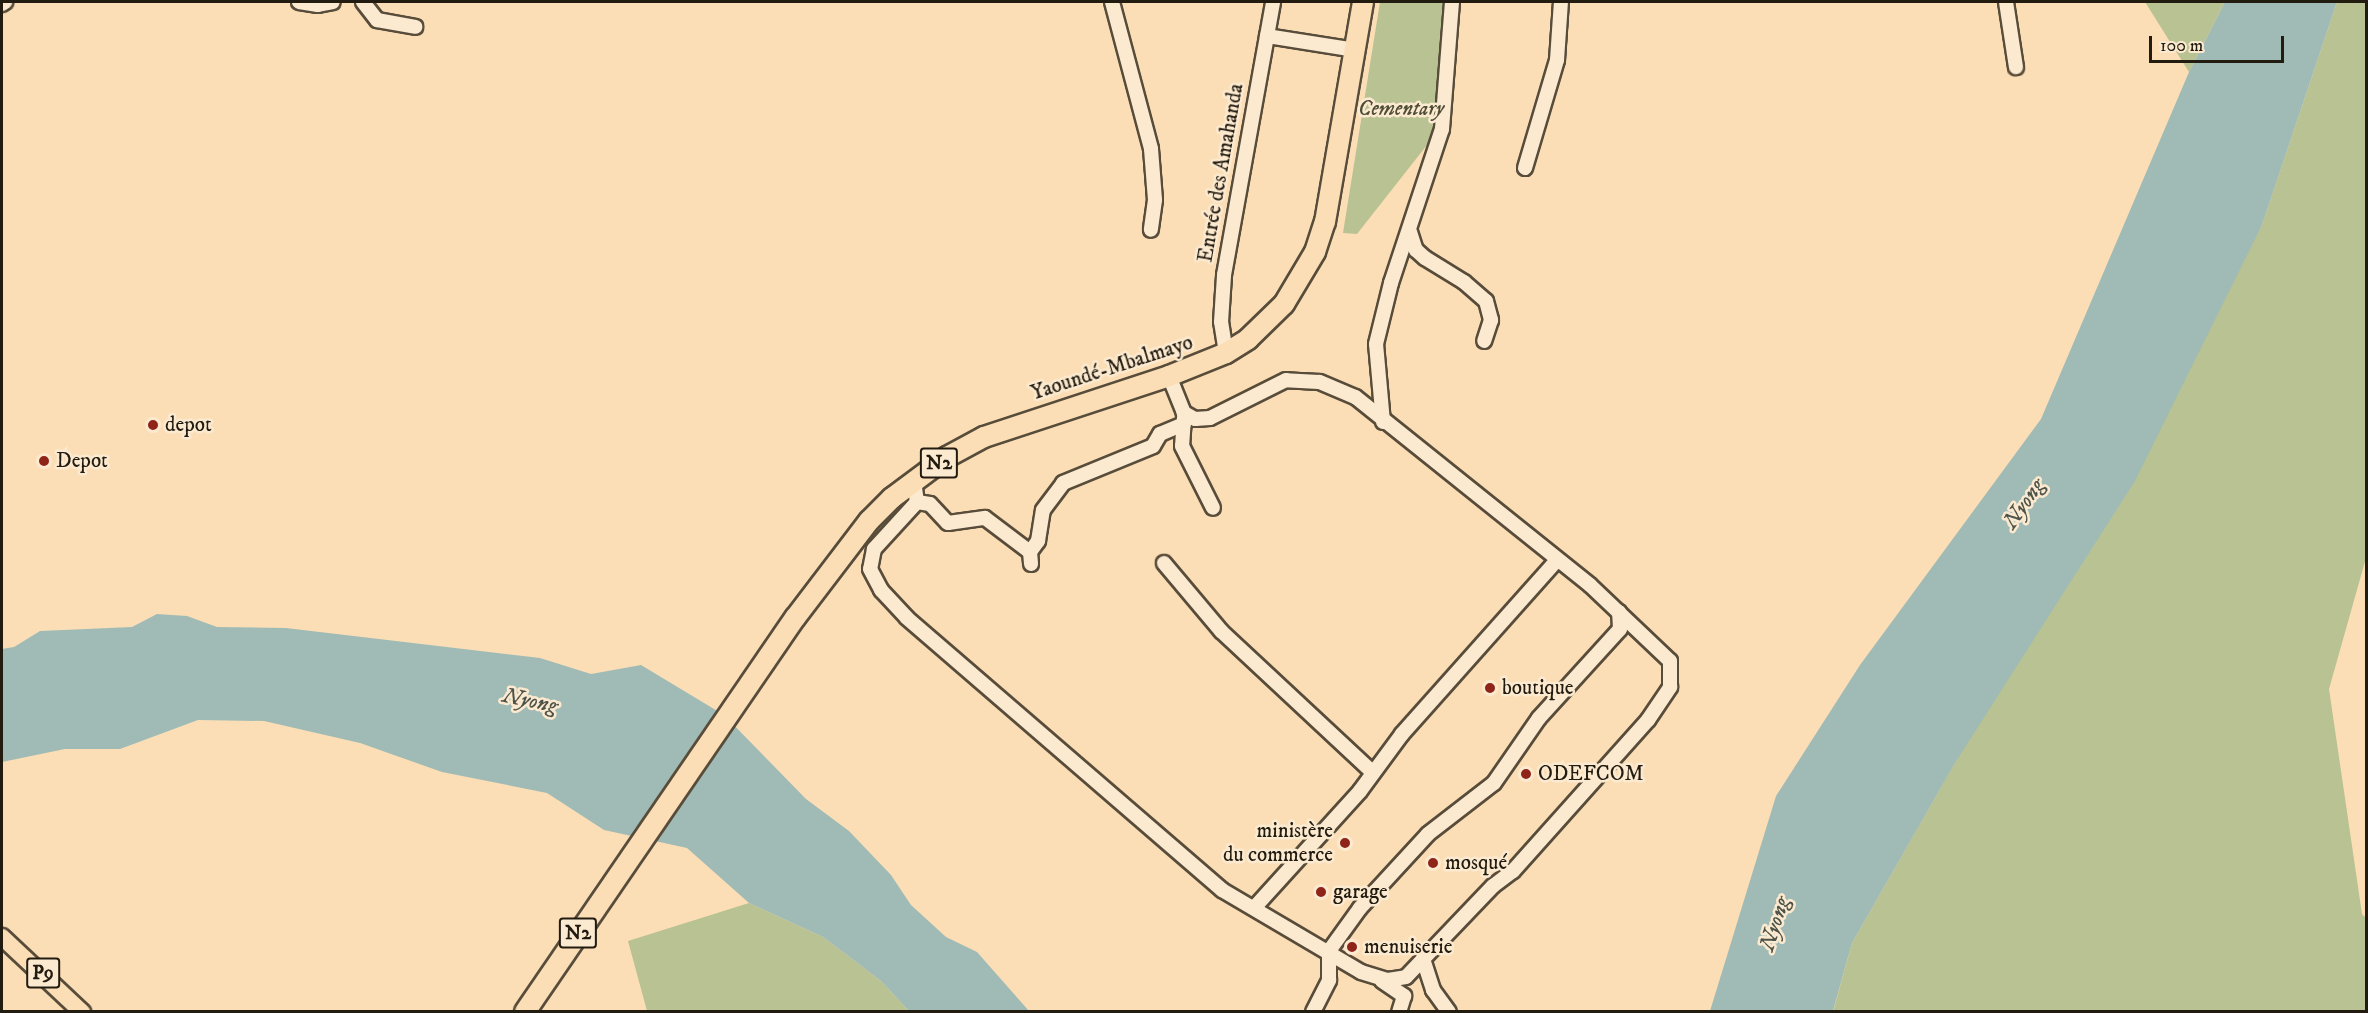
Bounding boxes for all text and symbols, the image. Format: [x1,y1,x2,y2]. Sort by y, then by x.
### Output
scale bar [2152,24,2287,62]
text: 100 m [2160,35,2203,57]
street label: Entrée des Amahanda [1193,82,1249,264]
park label: Cementary [1358,96,1444,122]
street label: Yaoundé-Mbalmayo [1028,330,1196,406]
place label: depot [165,412,212,438]
marker: depot [146,418,160,432]
road number: N2 [920,446,958,480]
place label: Depot [56,448,108,474]
marker: Depot [37,454,51,468]
water label: Nyong [1997,474,2051,534]
place label: boutique [1502,675,1574,701]
marker: boutique [1483,681,1497,695]
water label: Nyong [500,682,560,720]
place label: ODEFCOM [1538,761,1644,787]
marker: ODEFCOM [1519,767,1533,781]
place label: ministère du commerce [1223,818,1333,868]
marker: ministère du commerce [1338,836,1352,850]
place label: mosqué [1445,850,1507,876]
marker: mosqué [1426,856,1440,870]
place label: garage [1333,879,1388,905]
marker: garage [1314,885,1328,899]
water label: Nyong [1754,894,1796,954]
road number: N2 [558,916,598,950]
place label: menuiserie [1364,934,1452,960]
marker: menuiserie [1345,940,1359,954]
road number: P9 [25,956,61,990]

